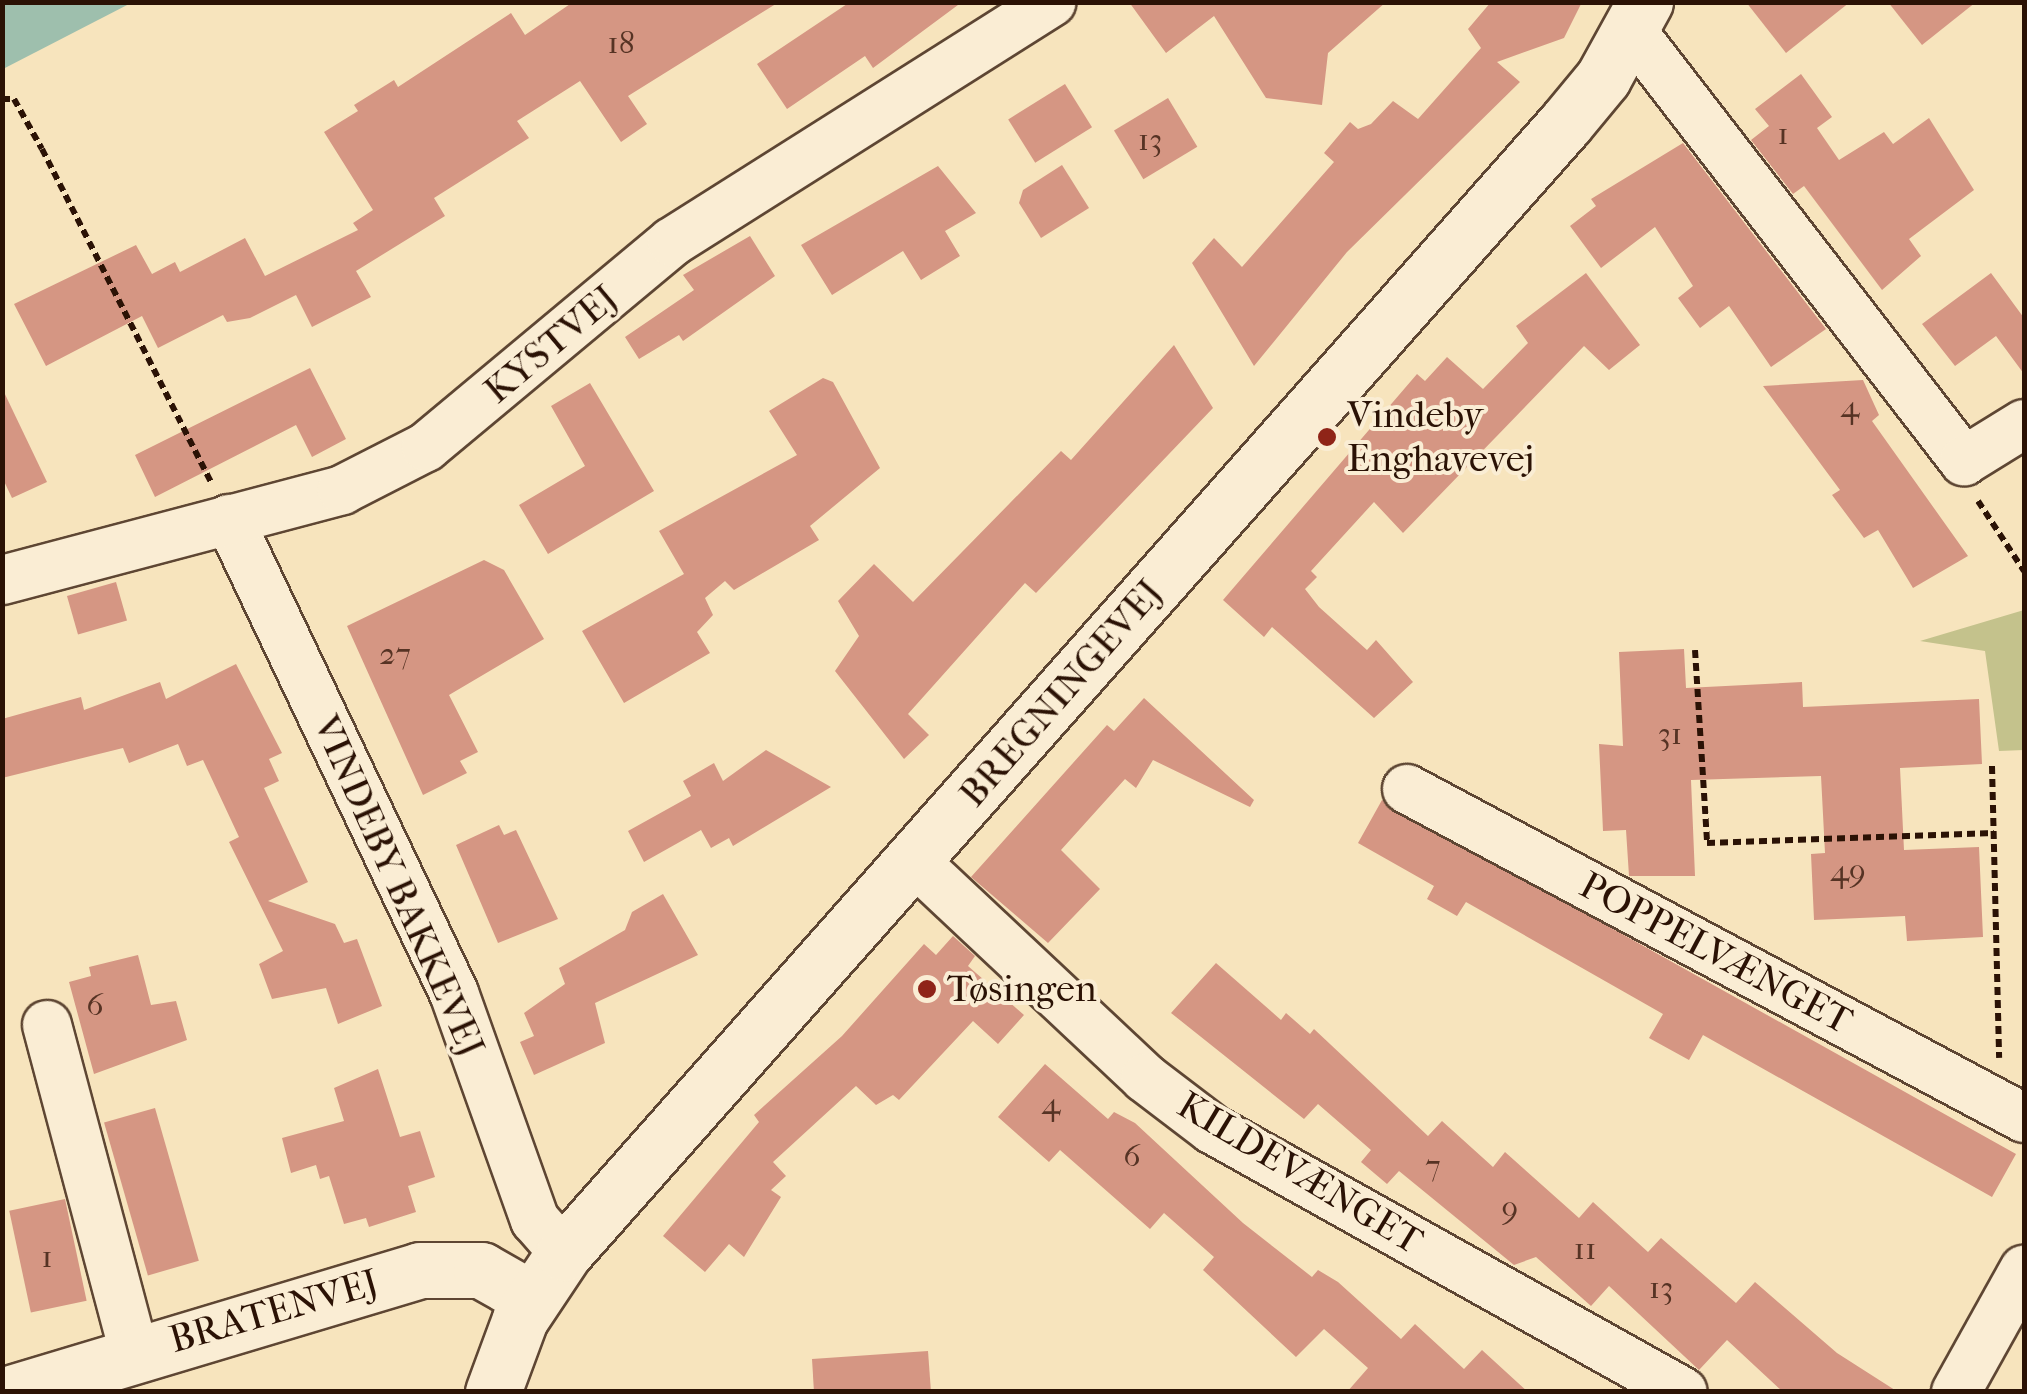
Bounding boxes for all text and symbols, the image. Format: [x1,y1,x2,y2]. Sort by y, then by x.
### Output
house number: 18 [607,24,635,62]
house number: 1 [1777,115,1789,153]
house number: 13 [1138,121,1162,159]
street label: KYSTVEJ [475,275,627,413]
house number: 4 [1841,388,1859,426]
place label: Vindeby Enghavevej [1347,392,1534,482]
marker: Vindeby Enghavevej [1316,426,1338,448]
street label: BREGNINGEVEJ [950,570,1172,816]
house number: 27 [379,635,411,673]
street label: VINDEBY BAKKEVEJ [303,708,495,1064]
house number: 31 [1658,715,1682,753]
house number: 49 [1830,852,1866,890]
street label: POPPELVÆNGET [1572,862,1860,1044]
place label: Tøsingen [947,966,1097,1012]
marker: Tøsingen [916,978,938,1000]
house number: 6 [86,986,104,1024]
street label: KILDEVÆNGET [1169,1082,1431,1264]
house number: 4 [1042,1085,1060,1123]
house number: 6 [1123,1137,1141,1175]
house number: 7 [1425,1147,1441,1185]
house number: 9 [1502,1189,1518,1227]
house number: 11 [1574,1230,1596,1268]
house number: 1 [41,1238,53,1276]
street label: BRATENVEJ [164,1259,384,1363]
house number: 13 [1649,1269,1673,1307]

